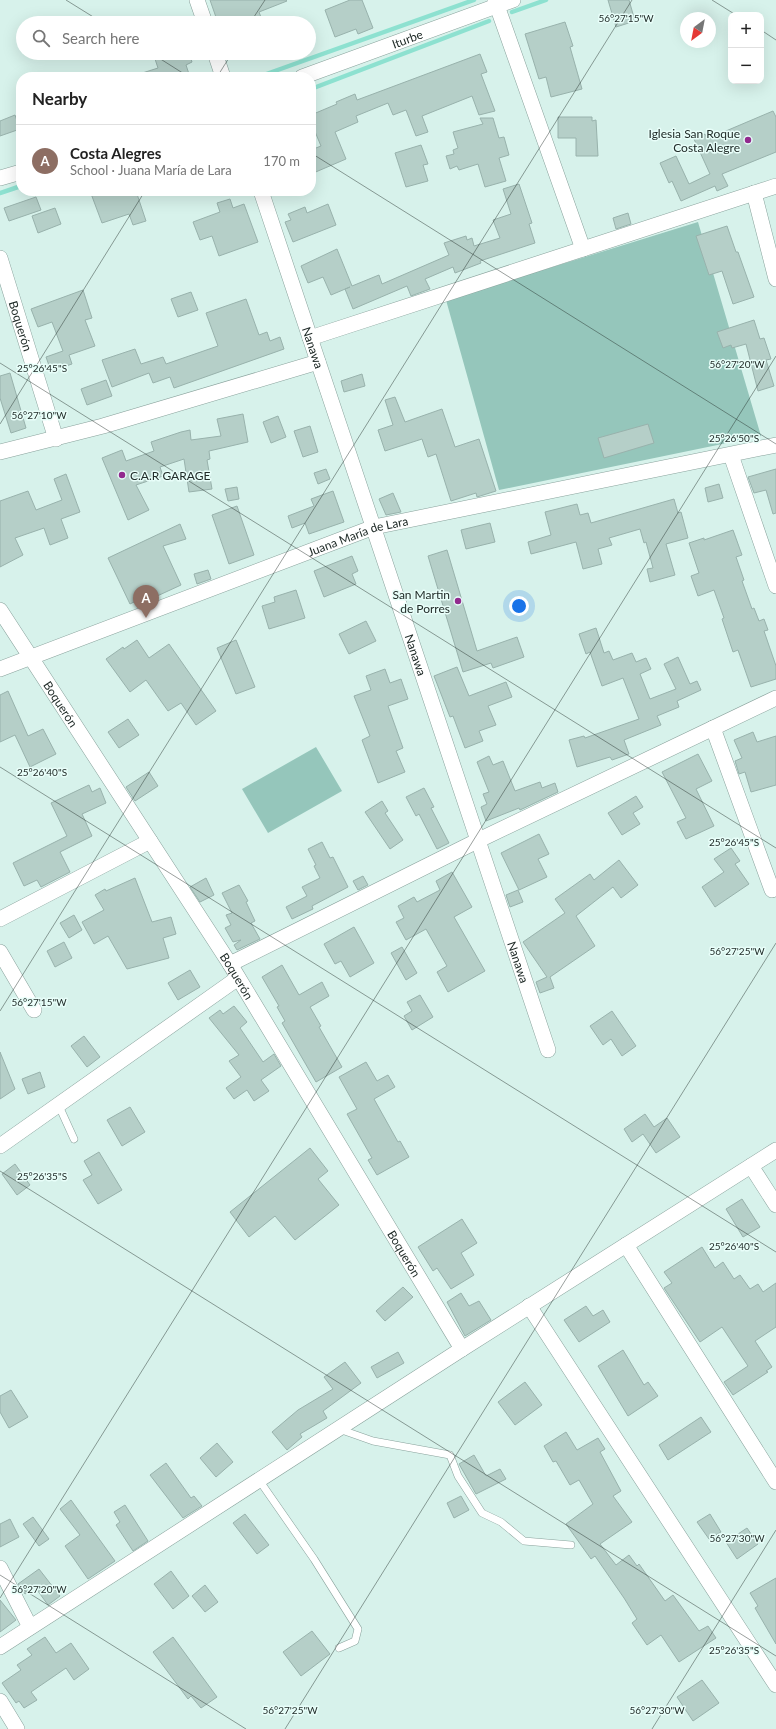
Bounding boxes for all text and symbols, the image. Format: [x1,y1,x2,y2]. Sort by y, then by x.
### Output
text: 56°27'15"W [598,12,654,24]
north arrow [680,12,716,48]
map controls [728,12,764,84]
button: + [728,12,764,48]
search box [16,16,316,60]
street label: Iturbe [390,26,425,51]
icon: search [30,27,52,49]
text: Search here [62,29,139,47]
button: − [728,48,764,84]
text: Nearby [32,88,87,109]
place label: Iglesia San Roque Costa Alegre [648,126,740,155]
marker: Iglesia San Roque Costa Alegre [743,135,753,145]
text: Costa Alegres [70,144,161,162]
text: A [40,153,50,169]
text: 170 m [263,153,300,169]
text: School · Juana María de Lara [70,162,232,178]
street label: Boquerón [6,299,36,353]
street label: Nanawa [299,325,327,370]
text: 56°27'20"W [709,358,765,370]
text: 25°26'45"S [17,362,67,374]
text: 56°27'10"W [11,409,67,421]
text: 25°26'50"S [709,432,759,444]
place label: C.A.R GARAGE [130,468,210,483]
marker: C.A.R GARAGE [117,470,127,480]
street label: Juana María de Lara [305,513,409,559]
pin: A [133,585,159,618]
place label: San Martin de Porres [392,587,450,616]
marker: San Martin de Porres [453,596,463,606]
your location [509,596,529,616]
street label: Nanawa [402,632,430,678]
street label: Boquerón [41,678,81,730]
text: 25°26'40"S [17,766,67,778]
text: 25°26'45"S [709,836,759,848]
street label: Nanawa [505,939,533,985]
text: 56°27'25"W [709,945,765,957]
street label: Boquerón [217,950,257,1002]
text: 56°27'15"W [11,996,67,1008]
text: 25°26'35"S [17,1170,67,1182]
street label: Boquerón [385,1227,424,1279]
text: 25°26'40"S [709,1240,759,1252]
text: 56°27'30"W [709,1532,765,1544]
text: 56°27'20"W [11,1583,67,1595]
text: 25°26'35"S [709,1644,759,1656]
text: 56°27'25"W [262,1704,318,1716]
text: 56°27'30"W [629,1704,685,1716]

